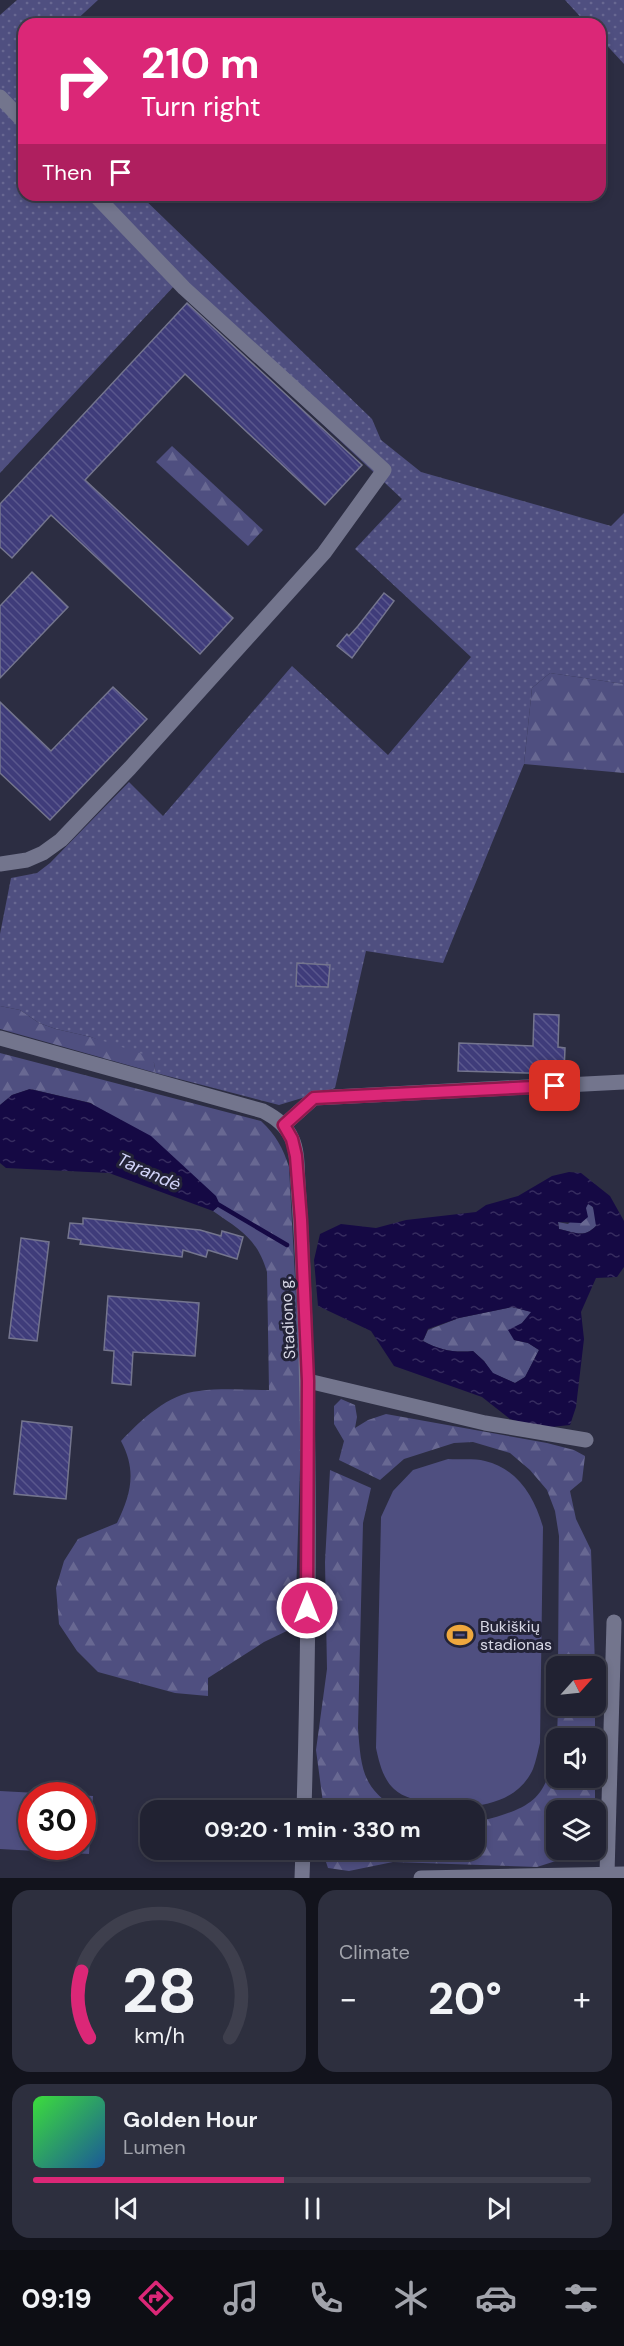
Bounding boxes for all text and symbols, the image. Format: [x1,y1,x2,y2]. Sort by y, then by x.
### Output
text: 210 m [141,36,259,91]
icon: right [42,42,120,120]
text: Turn right [141,89,261,124]
icon: arrive [104,156,137,189]
text: Then [42,158,92,187]
pin [529,1060,580,1111]
icon: arrive [538,1069,571,1102]
water label: Tarandė [113,1147,185,1197]
street label: Stadiono g. [275,1276,300,1360]
position arrow [275,1576,339,1640]
place label: Bukiškių stadionas [480,1616,552,1655]
sports icon: Bukiškių stadionas [445,1620,475,1650]
north arrow [546,1656,606,1716]
map controls [546,1656,606,1860]
button: sound [546,1728,606,1788]
speed limit sign: 30 [18,1782,96,1860]
button: layers [546,1800,606,1860]
text: 09:20 · 1 min · 330 m [204,1815,421,1844]
text: Climate [339,1939,410,1965]
text: 28 [121,1950,197,2031]
text: 20° [428,1969,502,2028]
text: − [339,1977,357,2020]
text: + [573,1977,591,2020]
text: km/h [134,2022,184,2050]
text: Golden Hour [123,2105,258,2134]
text: Lumen [123,2134,186,2160]
icon: previous [110,2192,143,2225]
icon: pause [296,2192,329,2225]
icon: next [482,2192,515,2225]
icon: directions [135,2277,177,2319]
icon: music [220,2277,262,2319]
icon: phone [305,2277,347,2319]
icon: climate [390,2277,432,2319]
icon: car [475,2277,517,2319]
icon: filters [560,2277,602,2319]
text: 09:19 [22,2281,92,2316]

